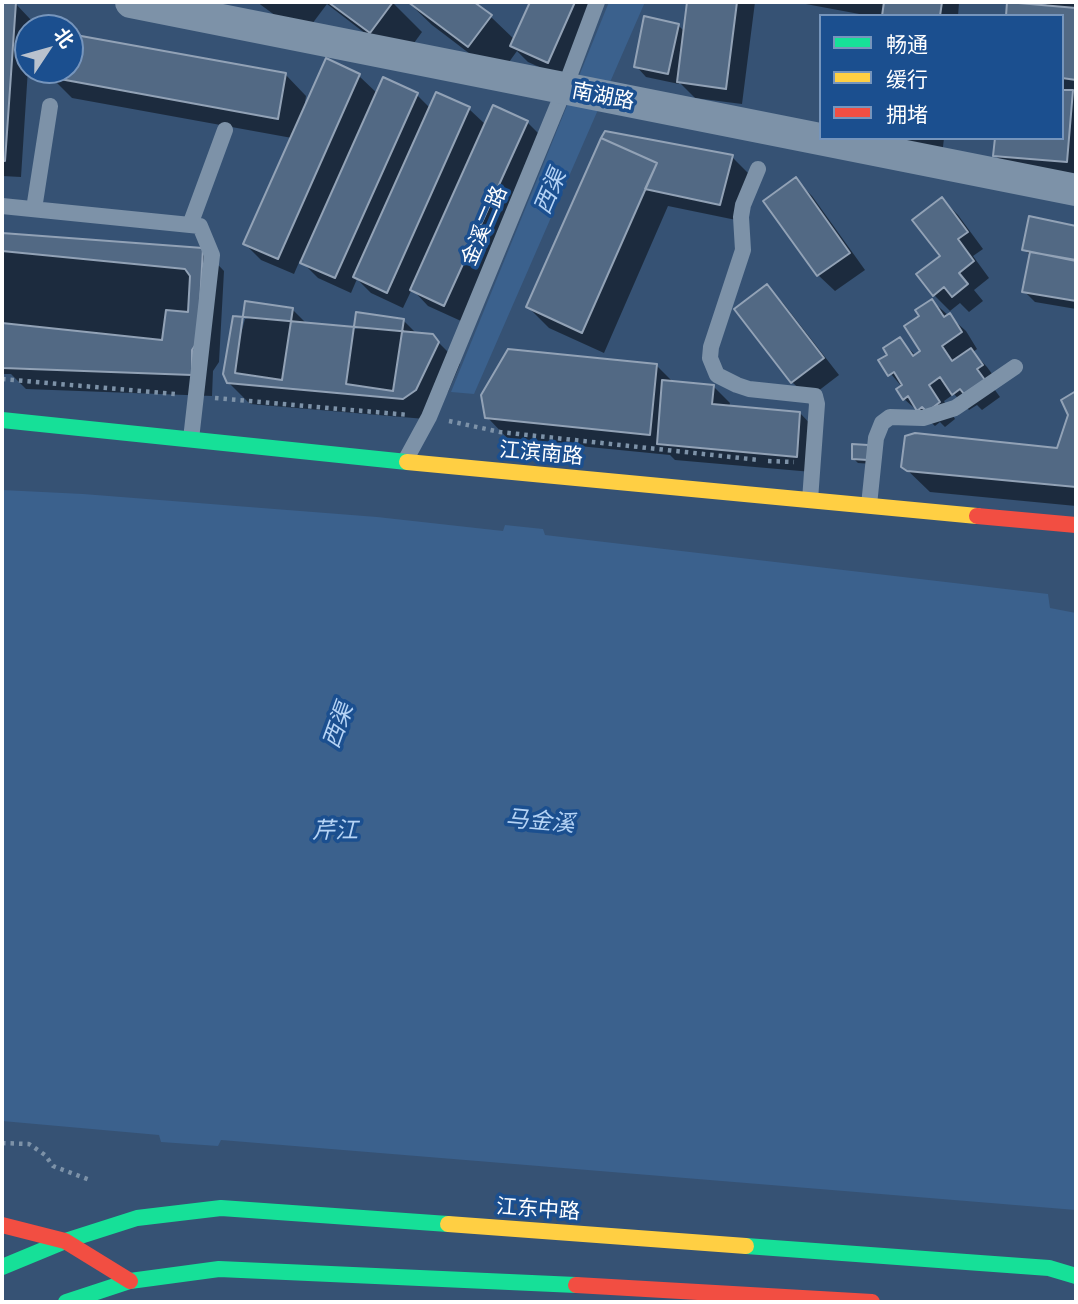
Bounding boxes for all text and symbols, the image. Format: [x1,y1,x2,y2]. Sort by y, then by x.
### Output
north arrow [14,14,84,84]
legend [819,14,1064,140]
text: 北 [48,22,80,53]
text: 畅通 [886,30,928,58]
text: 缓行 [886,65,928,93]
street label: 南湖路 [570,79,636,115]
text: 拥堵 [886,100,928,128]
water label: 西渠 [529,165,573,219]
street label: 金溪二路 [457,182,513,270]
street label: 江滨南路 [498,438,584,470]
water label: 西渠 [318,700,360,752]
water label: 马金溪 [504,805,576,839]
water label: 芹江 [312,818,358,846]
street label: 江东中路 [495,1195,581,1225]

